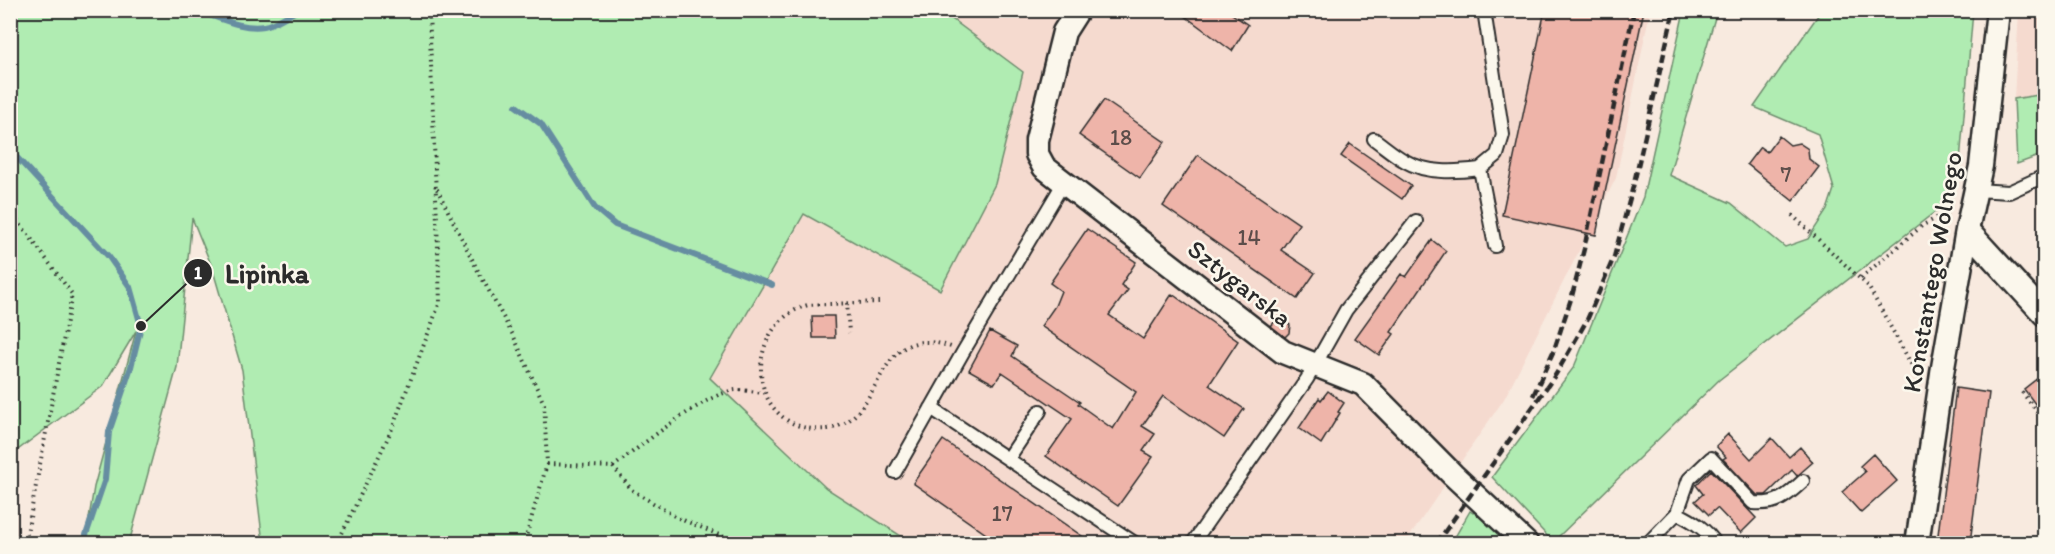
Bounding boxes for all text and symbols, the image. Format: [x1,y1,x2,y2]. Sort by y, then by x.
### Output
house number: 18 [1110,124,1132,151]
street label: Konstantego Wolnego [1895,149,1969,395]
house number: 7 [1781,161,1792,188]
house number: 14 [1237,224,1261,251]
street label: Sztygarska [1182,232,1299,334]
callout: Lipinka [183,251,321,296]
text: Lipinka [225,257,310,290]
text: 1 [194,262,203,284]
house number: 17 [991,500,1013,527]

